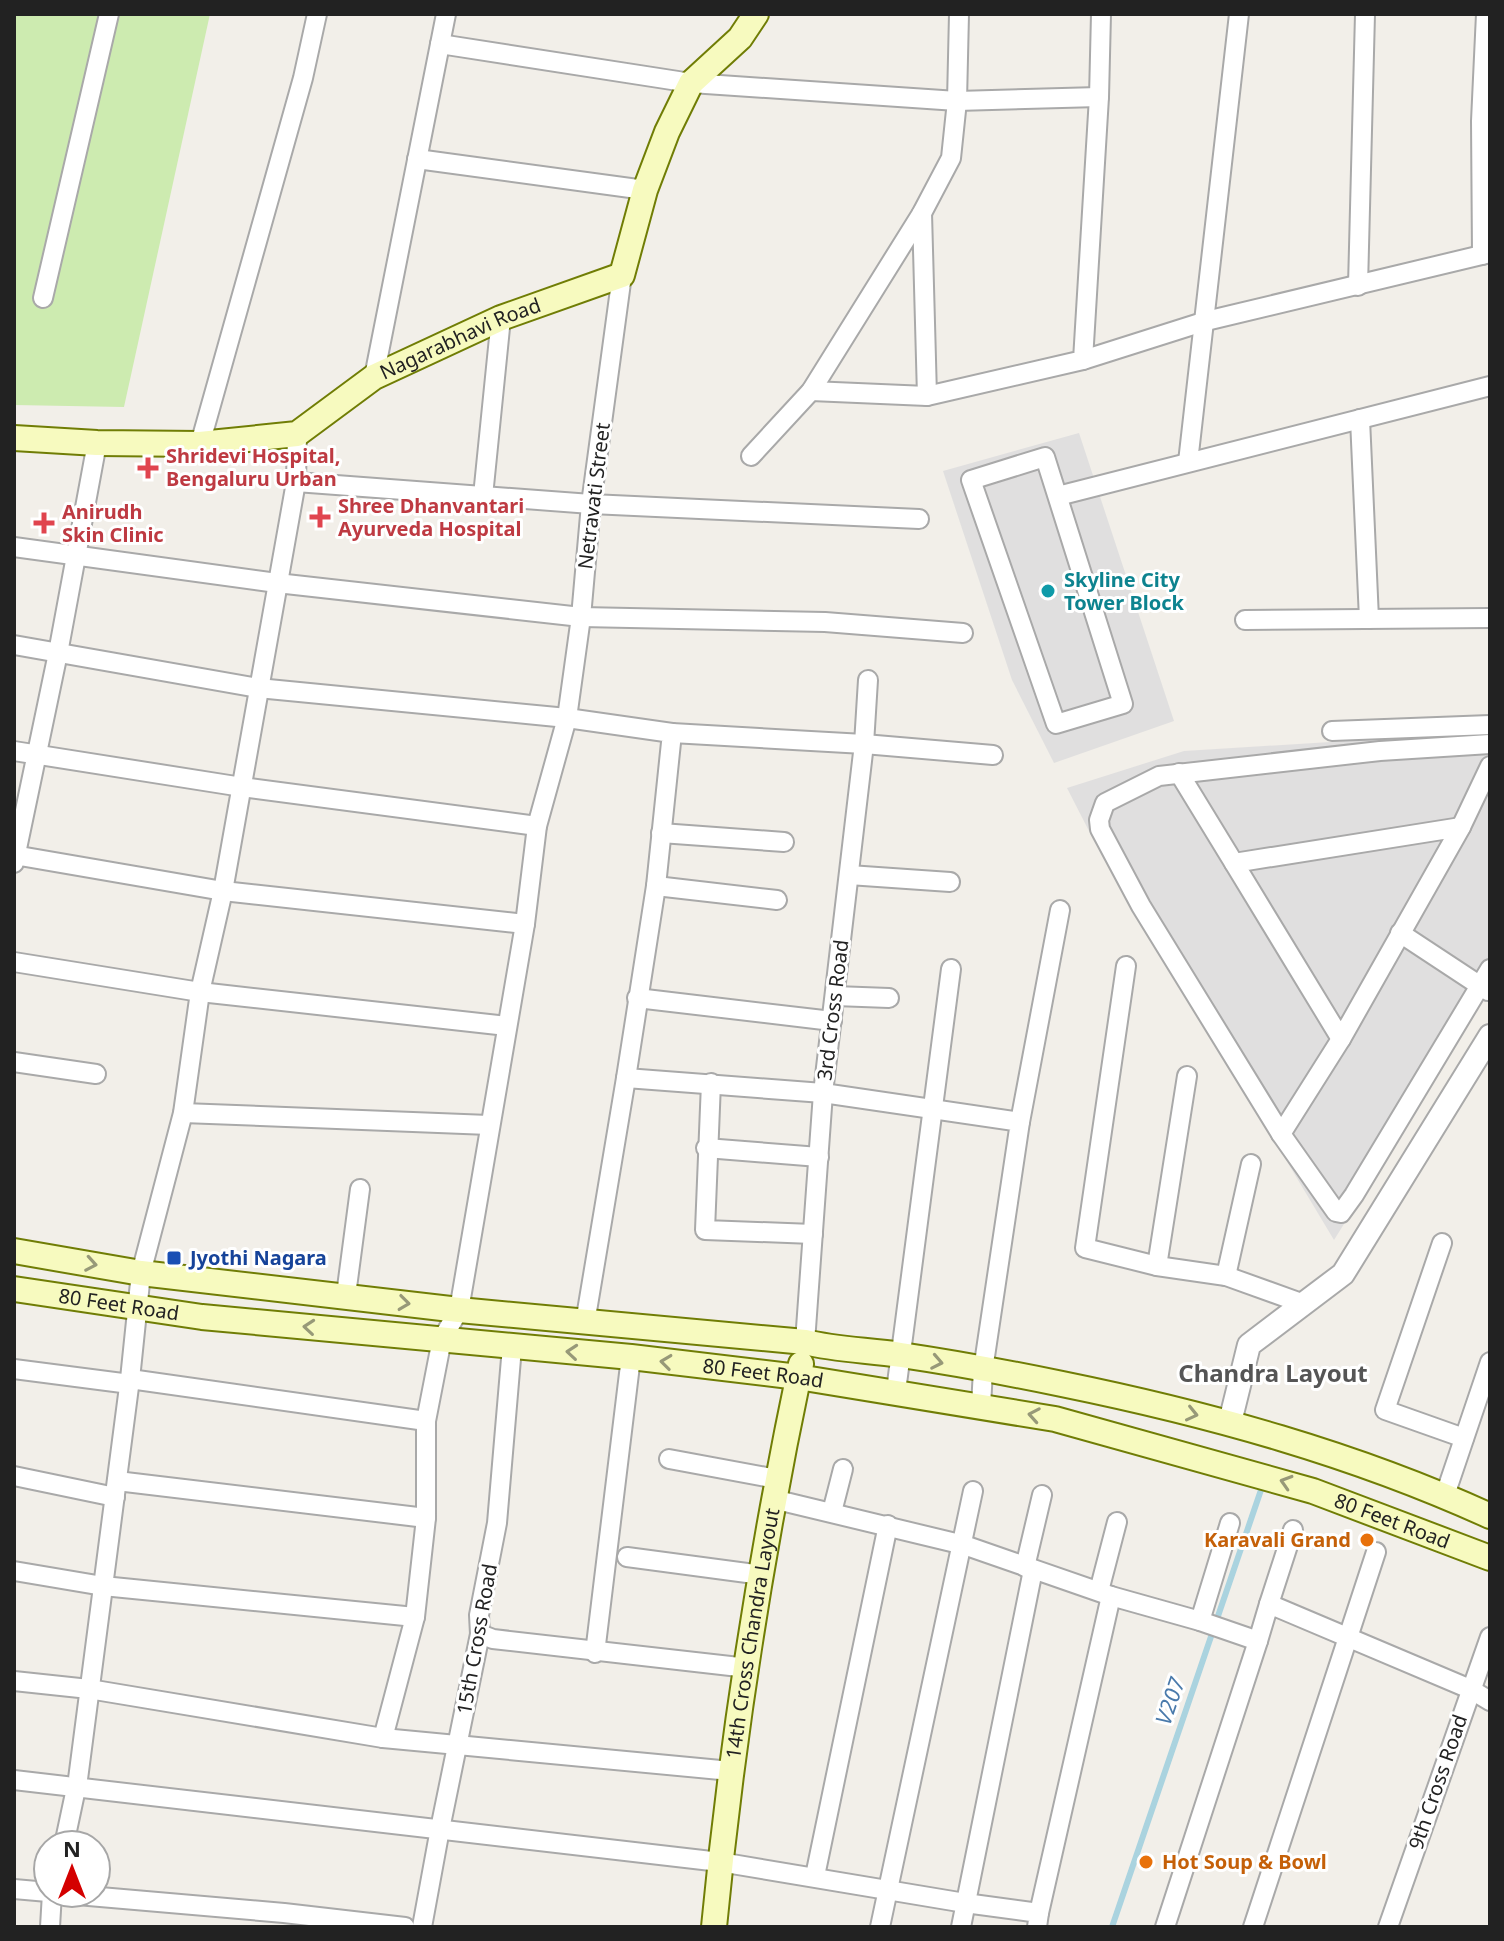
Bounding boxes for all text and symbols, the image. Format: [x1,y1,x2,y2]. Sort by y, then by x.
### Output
street label: Nagarabhavi Road [375,291,544,386]
street label: Netravati Street [571,421,616,571]
place label: Shridevi Hospital, Bengaluru Urban [166,442,341,492]
marker: Shridevi Hospital, Bengaluru Urban [137,457,159,479]
place label: Shree Dhanvantari Ayurveda Hospital [338,492,524,542]
place label: Anirudh Skin Clinic [62,498,164,548]
marker: Shree Dhanvantari Ayurveda Hospital [309,506,331,528]
marker: Anirudh Skin Clinic [33,512,55,534]
place label: Skyline City Tower Block [1064,566,1185,616]
marker: Skyline City Tower Block [1039,582,1057,600]
street label: 3rd Cross Road [810,938,855,1082]
place label: Jyothi Nagara [188,1244,327,1271]
marker: Jyothi Nagara [165,1249,183,1267]
one-way arrow [84,1255,98,1272]
street label: 80 Feet Road [57,1282,181,1326]
one-way arrow [398,1294,411,1311]
one-way arrow [302,1318,315,1335]
one-way arrow [565,1344,578,1361]
street label: 80 Feet Road [701,1352,826,1394]
one-way arrow [931,1352,944,1369]
one-way arrow [659,1353,672,1370]
district label: Chandra Layout [1178,1356,1368,1389]
one-way arrow [1185,1404,1198,1421]
one-way arrow [1028,1408,1041,1425]
one-way arrow [1279,1475,1293,1491]
street label: 80 Feet Road [1331,1486,1454,1555]
street label: 14th Cross Chandra Layout [719,1506,785,1761]
place label: Karavali Grand [1204,1526,1351,1553]
marker: Karavali Grand [1358,1531,1376,1549]
street label: 15th Cross Road [450,1561,503,1716]
water label: V207 [1147,1672,1191,1728]
street label: 9th Cross Road [1402,1711,1473,1853]
north arrow [32,1829,112,1909]
text: N [63,1833,81,1863]
place label: Hot Soup & Bowl [1162,1848,1327,1875]
marker: Hot Soup & Bowl [1137,1853,1155,1871]

